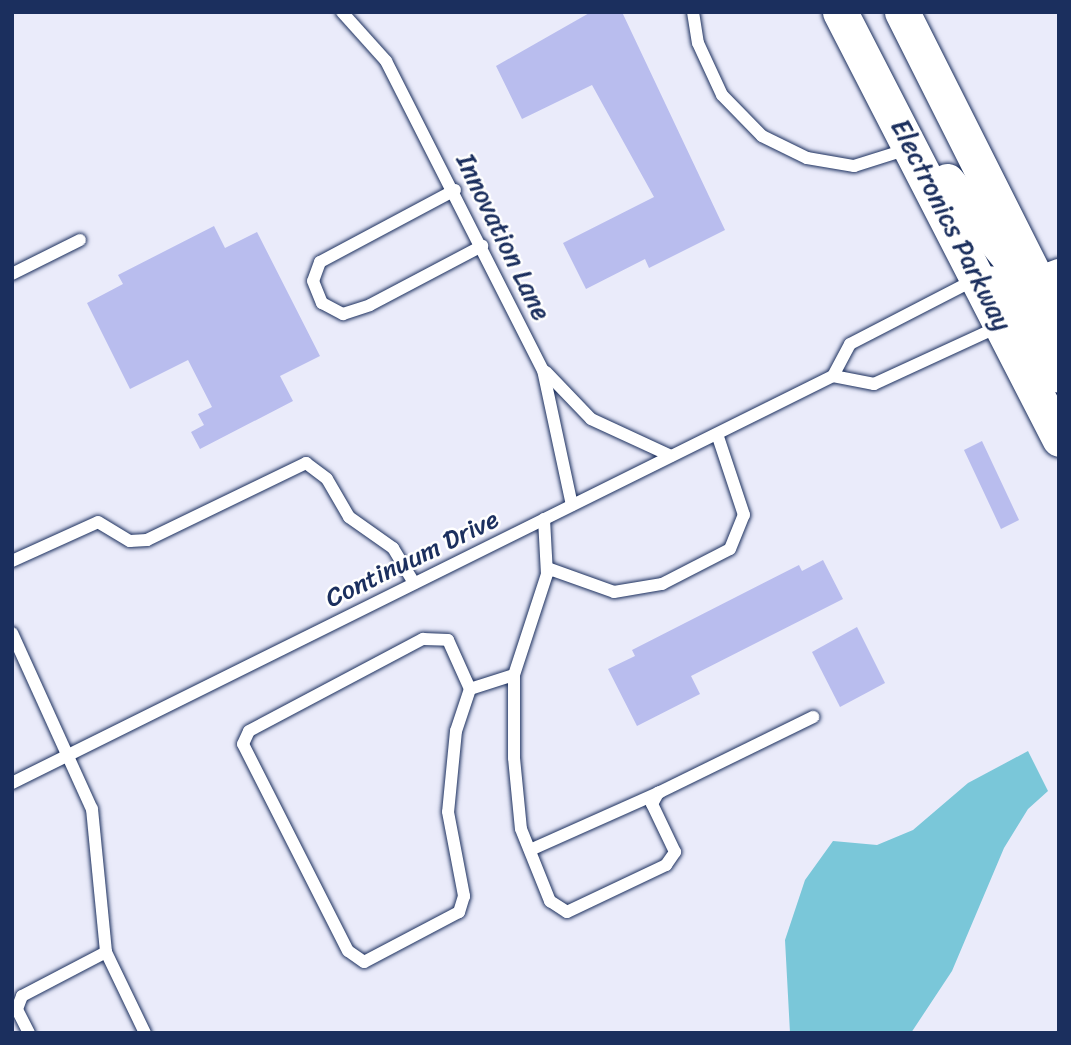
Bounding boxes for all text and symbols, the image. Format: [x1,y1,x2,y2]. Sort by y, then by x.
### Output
street label: Electronics Parkway [884,114,1018,336]
street label: Innovation Lane [449,149,557,325]
street label: Continuum Drive [320,503,504,615]

